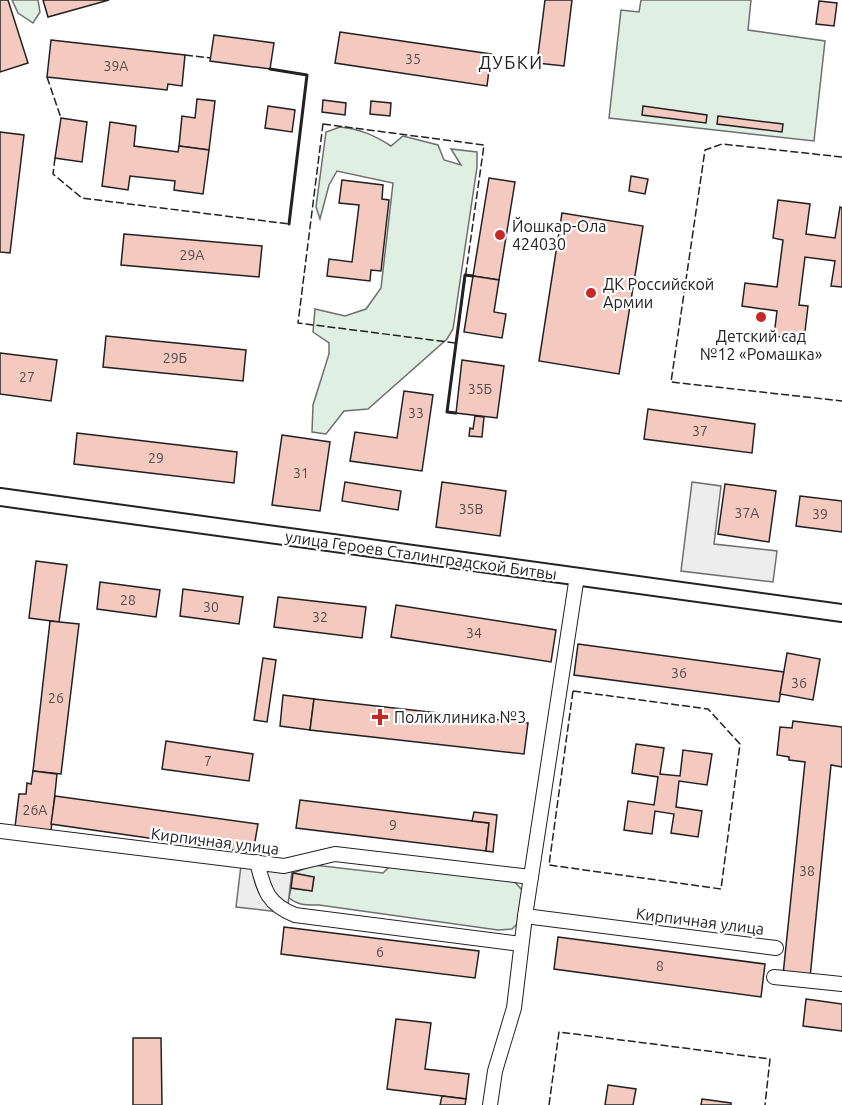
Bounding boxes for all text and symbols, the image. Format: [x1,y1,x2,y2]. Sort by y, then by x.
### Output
house number: 35 [405,51,421,67]
district label: ДУБКИ [478,52,544,72]
house number: 39А [104,58,128,74]
place label: Йошкар-Ола 424030 [512,216,607,253]
marker: Йошкар-Ола 424030 [493,228,507,242]
house number: 29А [180,247,204,263]
place label: ДК Российской Армии [603,275,714,311]
marker: ДК Российской Армии [584,286,598,300]
marker: Детский сад №12 «Ромашка» [754,310,768,324]
place label: Детский сад №12 «Ромашка» [700,327,822,363]
house number: 29Б [163,350,187,366]
house number: 27 [19,369,35,385]
house number: 35Б [468,381,492,397]
house number: 33 [408,405,424,421]
house number: 37 [692,423,708,439]
house number: 29 [148,450,164,466]
house number: 31 [293,465,309,481]
house number: 35В [459,501,483,517]
house number: 37А [735,505,759,521]
house number: 39 [812,506,828,522]
street label: улица Героев Сталинградской Битвы [284,527,558,583]
house number: 28 [120,592,136,608]
house number: 30 [203,599,219,615]
house number: 32 [312,609,328,625]
house number: 34 [466,625,482,641]
house number: 36 [671,665,687,681]
house number: 36 [791,675,807,691]
house number: 26 [48,690,64,706]
marker: Поликлиника №3 [371,708,389,726]
place label: Поликлиника №3 [394,708,526,726]
house number: 7 [204,753,212,769]
house number: 26А [23,802,47,818]
house number: 9 [389,817,397,833]
street label: Кирпичная улица [150,824,280,858]
house number: 38 [799,863,815,879]
street label: Кирпичная улица [635,904,765,938]
house number: 6 [376,944,384,960]
house number: 8 [656,958,664,974]

